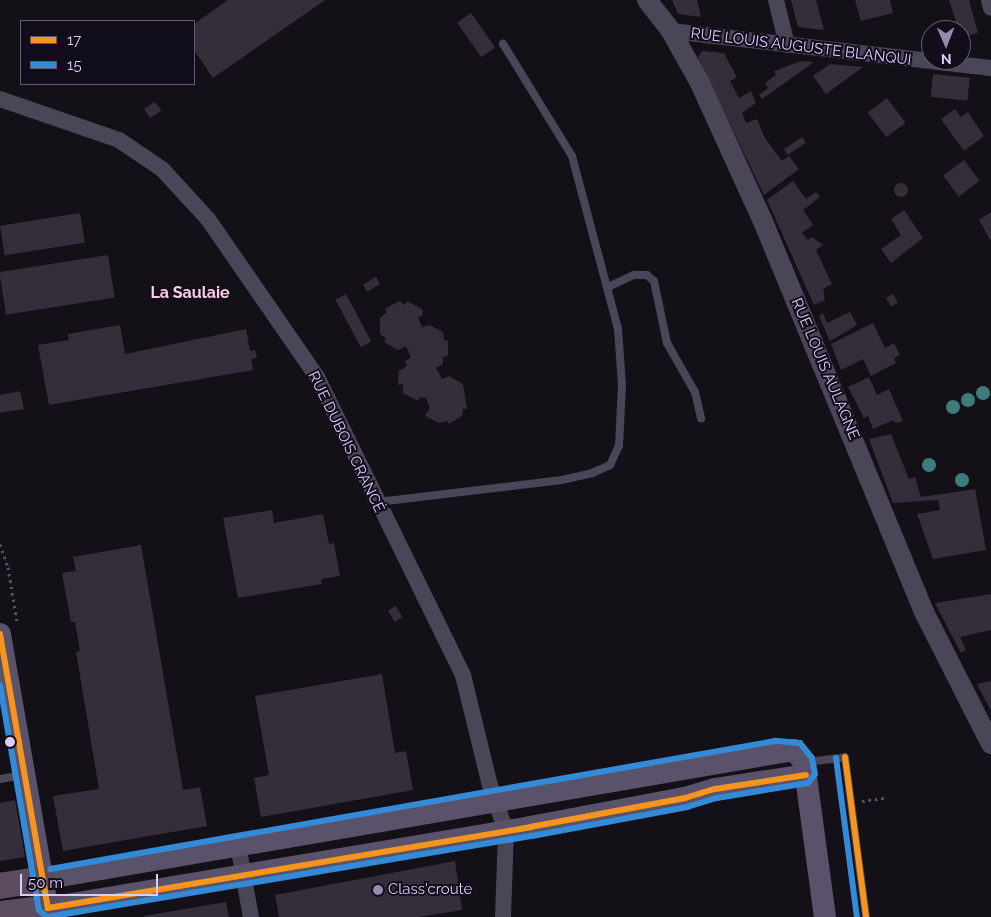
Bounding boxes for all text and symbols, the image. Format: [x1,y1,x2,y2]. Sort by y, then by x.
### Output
legend [20,20,195,85]
north arrow [921,20,971,70]
street label: RUE LOUIS AUGUSTE BLANQUI [689,25,913,69]
text: 17 [67,31,81,49]
text: N [941,51,952,67]
text: 15 [67,56,82,74]
district label: La Saulaie [150,283,230,303]
street label: RUE LOUIS AULAGNE [787,295,863,443]
street label: RUE DUBOIS CRANCÉ [304,368,388,516]
unlabelled marker [5,737,15,747]
scale bar [22,864,160,896]
text: 50 m [28,874,63,892]
place label: Class'croute [388,881,472,899]
marker: Class'croute [372,884,384,896]

